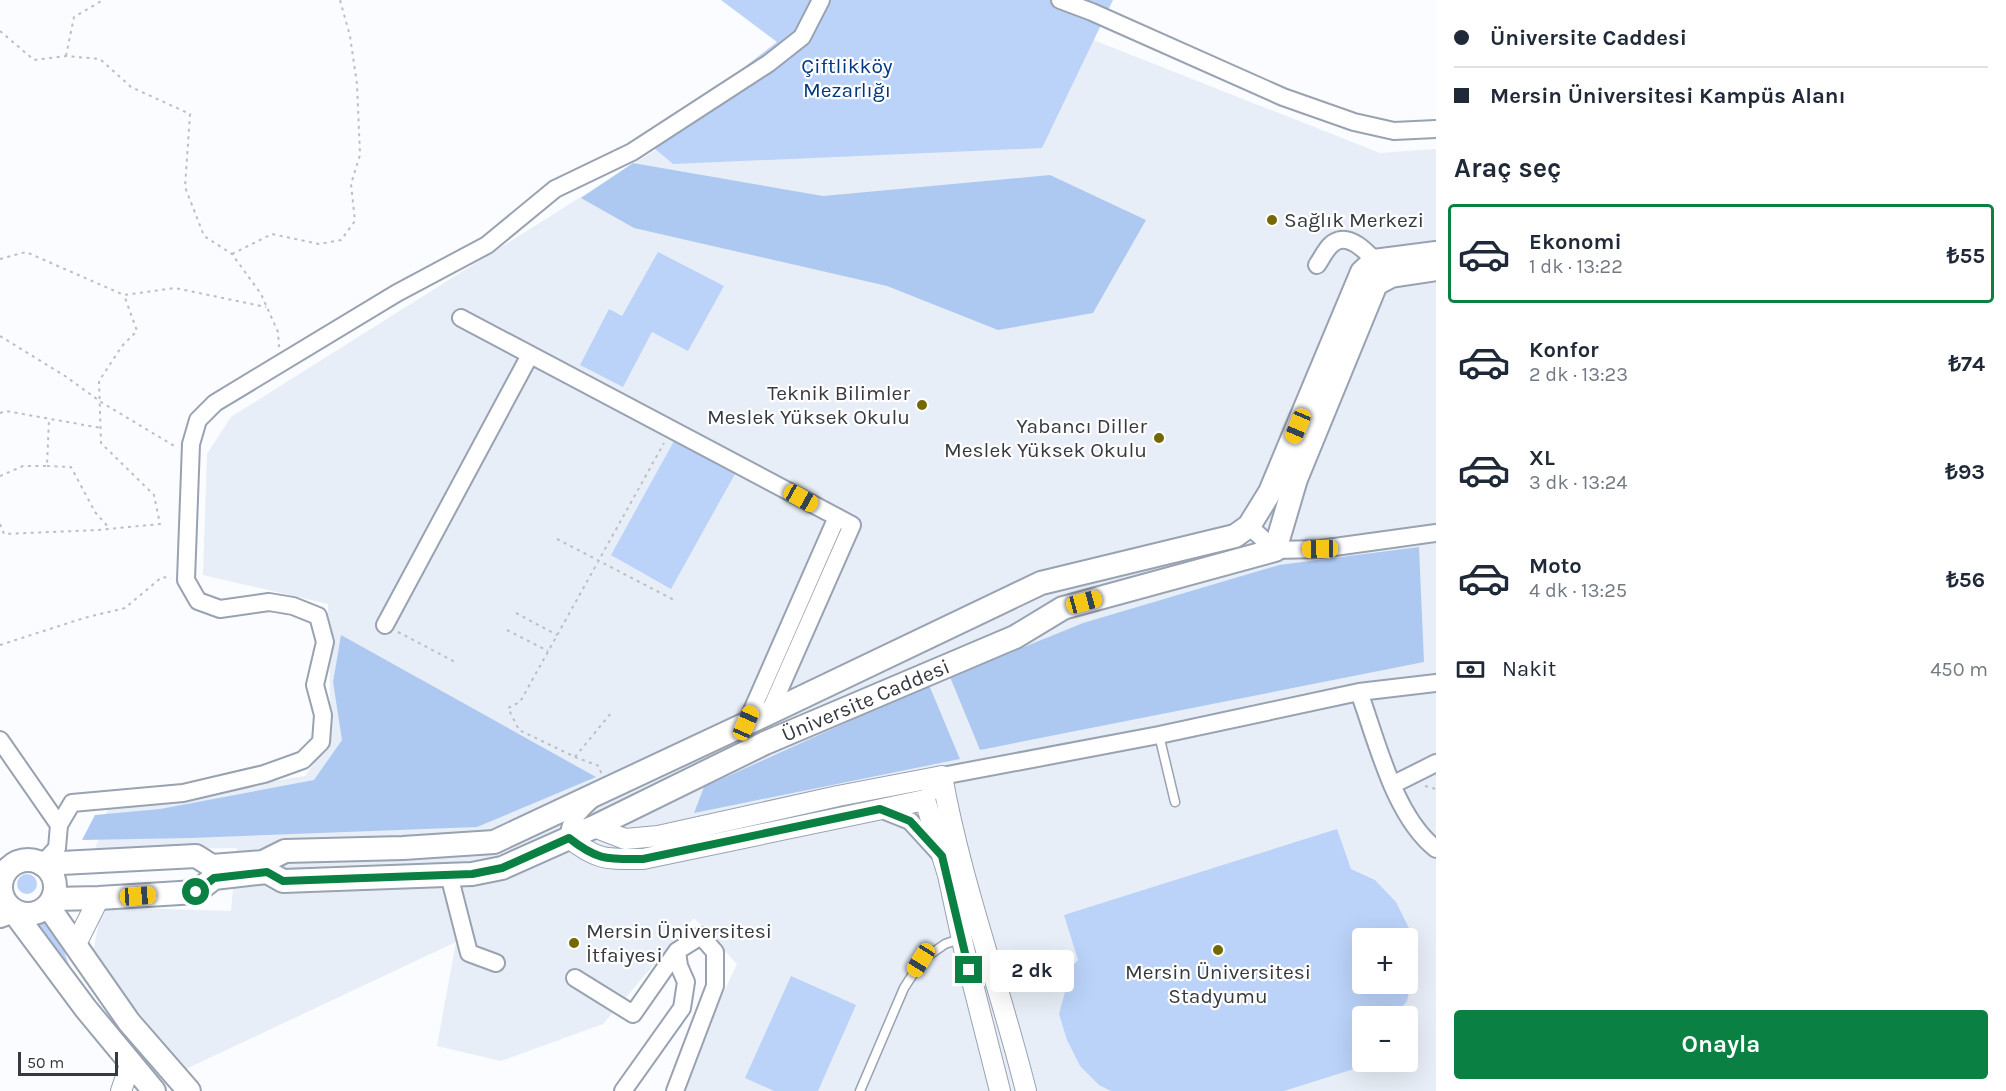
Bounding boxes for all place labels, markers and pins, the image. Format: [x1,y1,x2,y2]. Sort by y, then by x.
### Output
place label: Sağlık Merkezi [1284,208,1424,232]
marker: Sağlık Merkezi [1265,213,1279,227]
place label: Teknik Bilimler Meslek Yüksek Okulu [707,381,910,429]
marker: Teknik Bilimler Meslek Yüksek Okulu [915,398,929,412]
place label: Yabancı Diller Meslek Yüksek Okulu [944,414,1147,462]
marker: Yabancı Diller Meslek Yüksek Okulu [1152,431,1166,445]
place label: Mersin Üniversitesi İtfaiyesi [586,919,772,967]
marker: Mersin Üniversitesi İtfaiyesi [567,936,581,950]
marker: Mersin Üniversitesi Stadyumu [1211,943,1225,957]
place label: Mersin Üniversitesi Stadyumu [1125,960,1311,1008]

